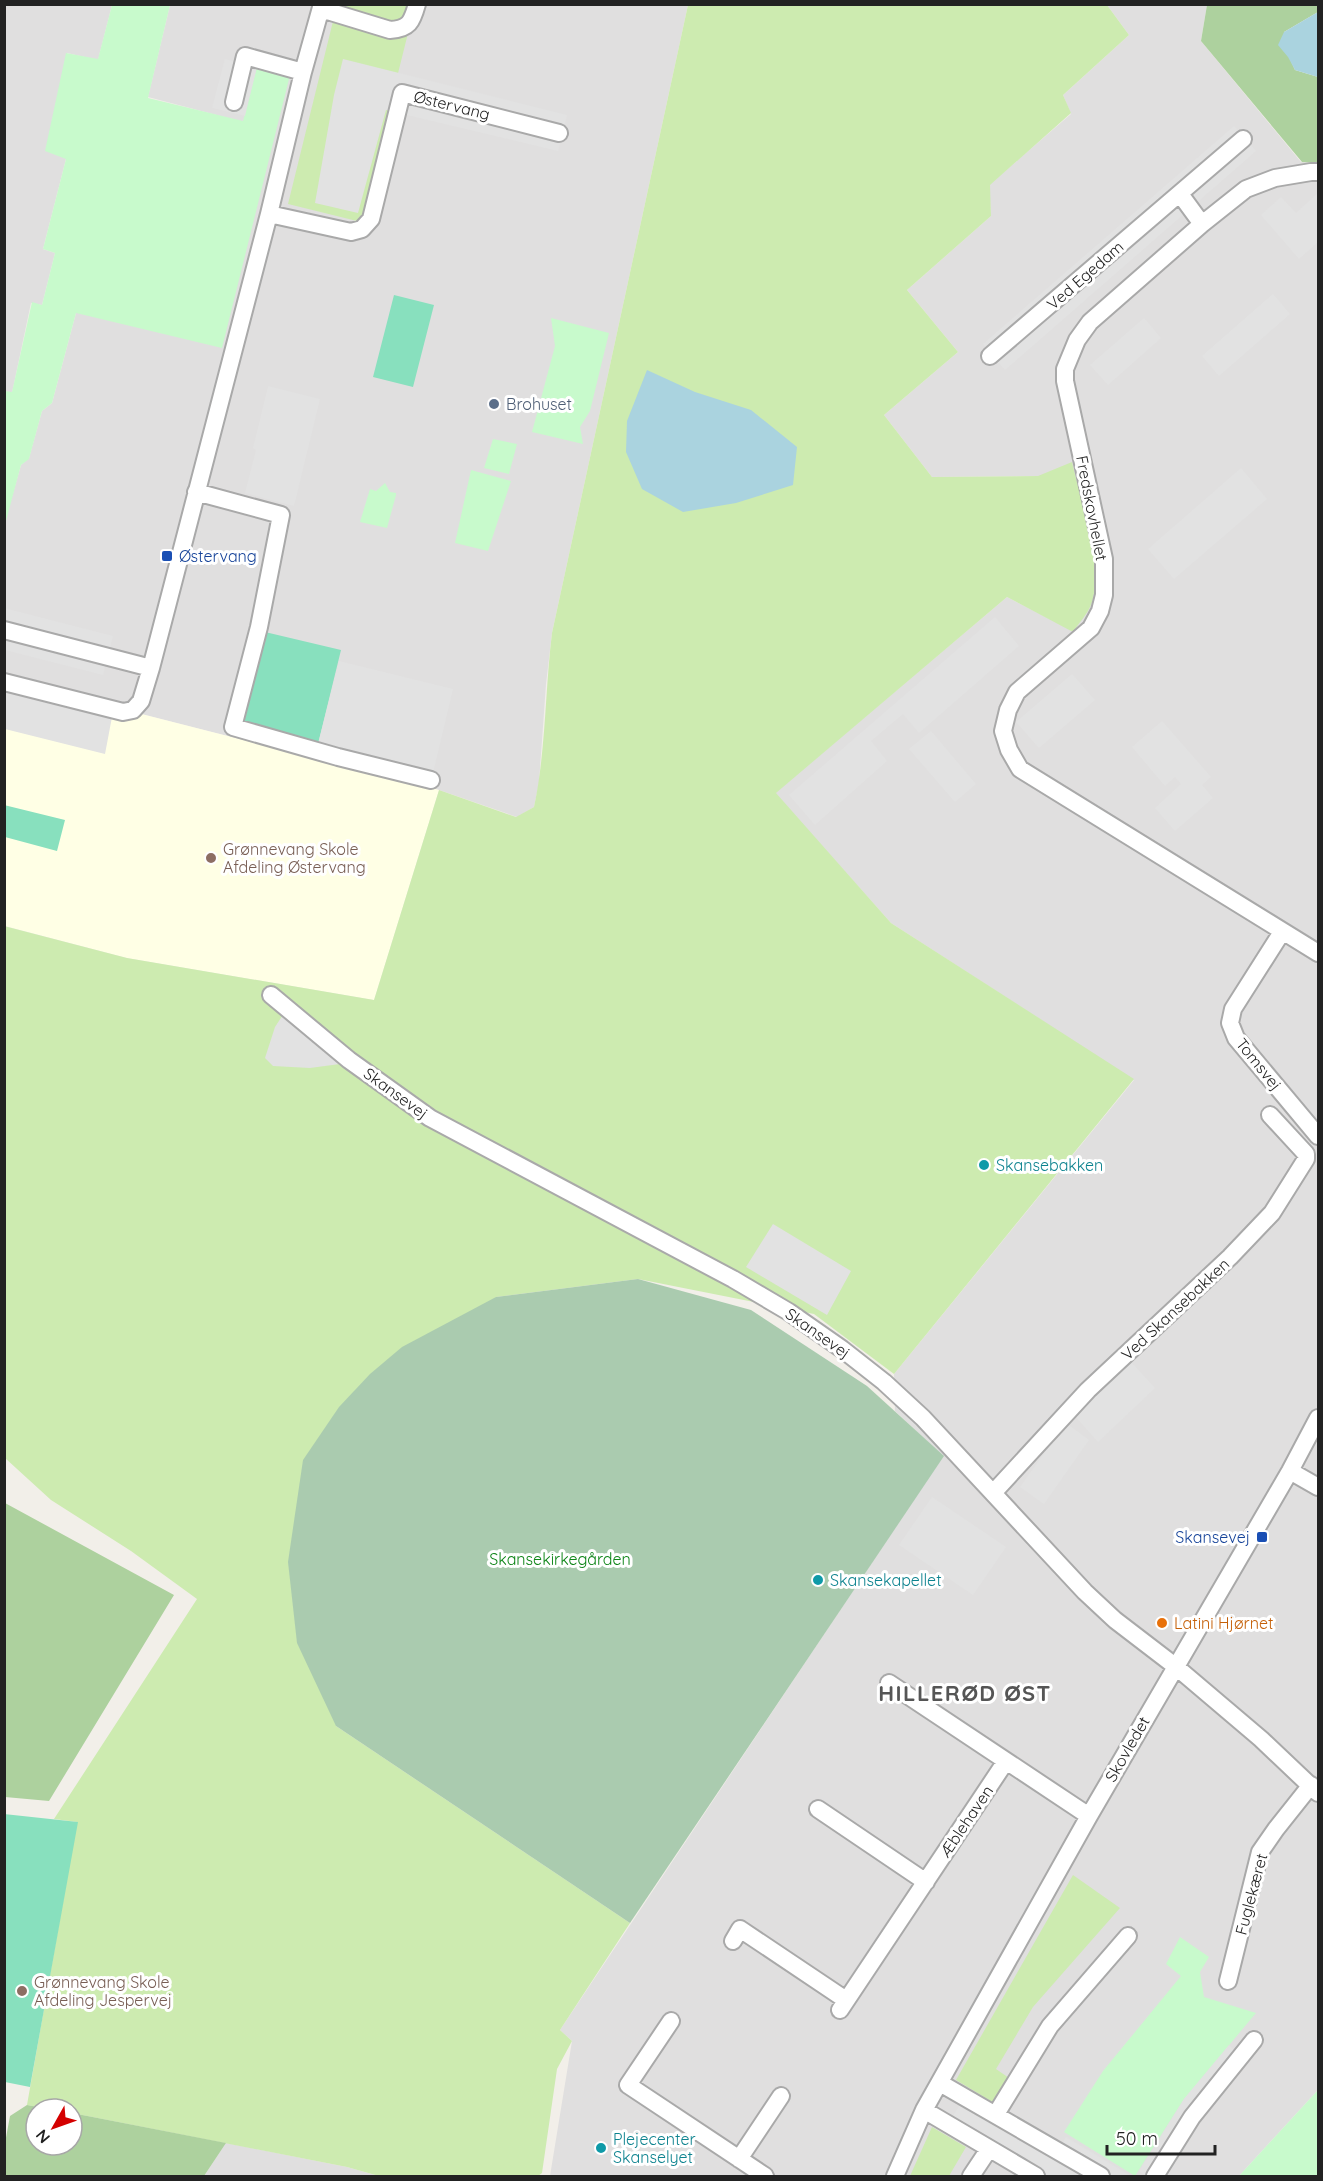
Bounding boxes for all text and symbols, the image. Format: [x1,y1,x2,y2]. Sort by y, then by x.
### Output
street label: Østervang [412,86,492,124]
street label: Ved Egedam [1043,236,1127,314]
place label: Brohuset [506,394,572,414]
marker: Brohuset [487,397,501,411]
street label: Fredskovhellet [1072,454,1112,562]
place label: Østervang [179,546,257,566]
marker: Østervang [160,549,174,563]
place label: Grønnevang Skole Afdeling Østervang [223,839,366,877]
marker: Grønnevang Skole Afdeling Østervang [204,851,218,865]
street label: Tomsvej [1232,1034,1286,1094]
street label: Skansevej [360,1063,432,1123]
place label: Skansebakken [996,1155,1103,1175]
marker: Skansebakken [977,1158,991,1172]
street label: Ved Skansebakken [1117,1254,1233,1364]
street label: Skansevej [782,1303,854,1363]
place label: Skansevej [1175,1527,1250,1547]
marker: Skansevej [1255,1530,1269,1544]
park label: Skansekirkegården [489,1549,631,1569]
place label: Skansekapellet [830,1570,942,1590]
marker: Skansekapellet [811,1573,825,1587]
place label: Latini Hjørnet [1174,1613,1273,1633]
marker: Latini Hjørnet [1155,1616,1169,1630]
district label: HILLERØD ØST [878,1679,1052,1707]
street label: Skovledet [1100,1713,1154,1785]
street label: Æblehaven [935,1781,997,1861]
street label: Fuglekæret [1231,1851,1271,1937]
place label: Grønnevang Skole Afdeling Jespervej [34,1972,172,2010]
marker: Grønnevang Skole Afdeling Jespervej [15,1984,29,1998]
north arrow [24,2097,84,2157]
scale bar [1107,2118,1215,2156]
text: N [31,2126,54,2148]
text: 50 m [1116,2127,1158,2150]
place label: Plejecenter Skanselyet [613,2129,696,2167]
marker: Plejecenter Skanselyet [594,2141,608,2155]

